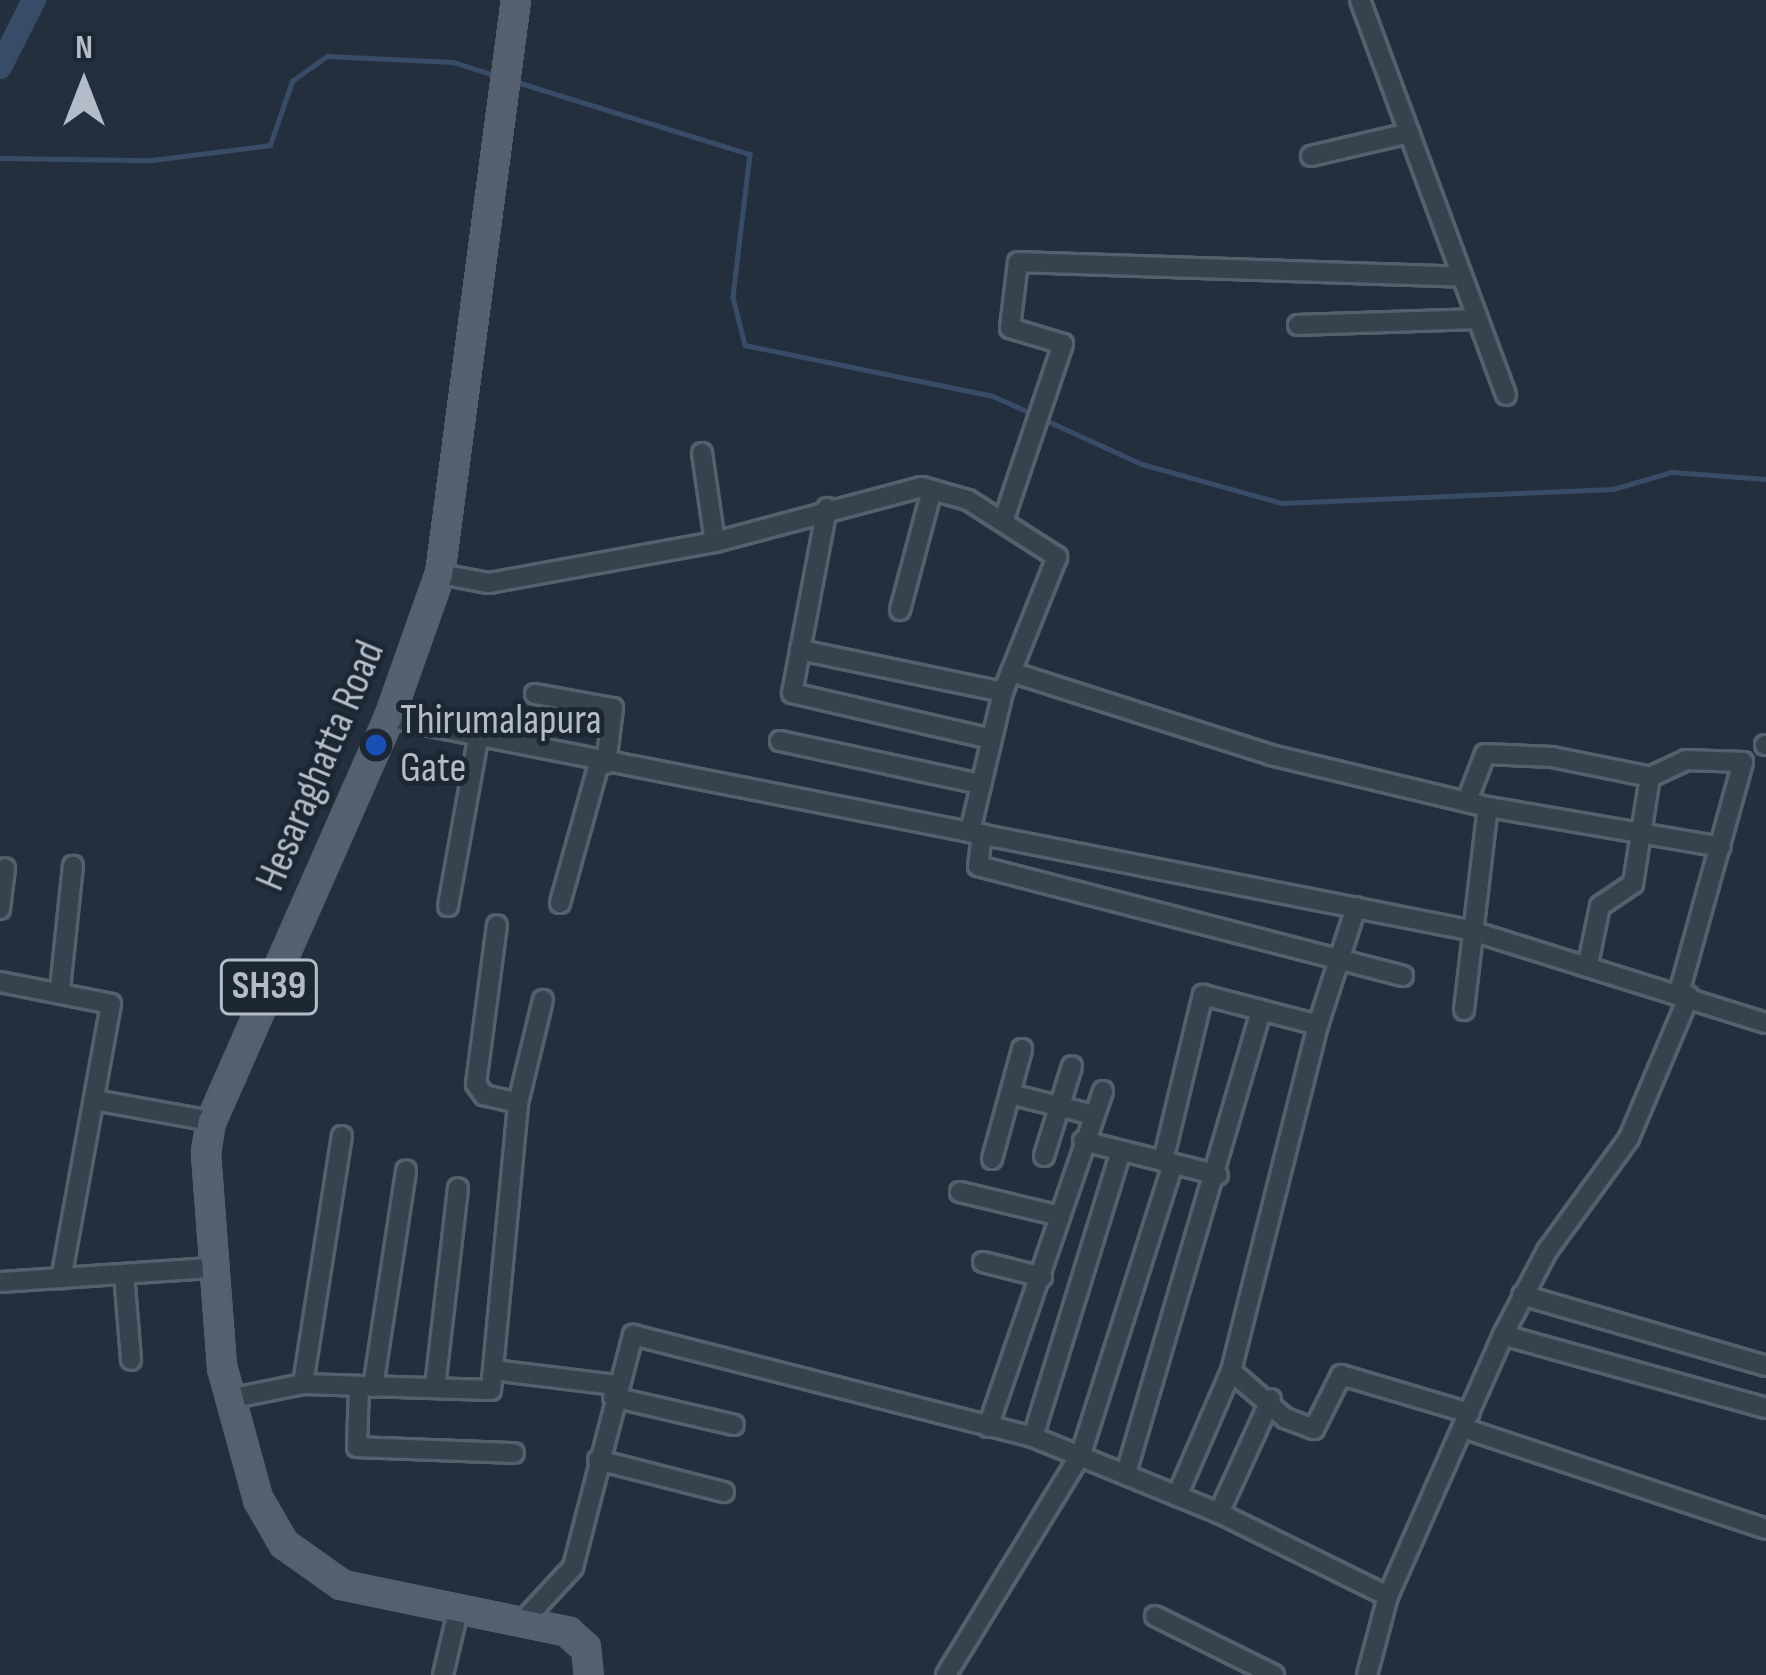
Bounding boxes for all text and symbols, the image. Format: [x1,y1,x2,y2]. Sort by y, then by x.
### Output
north arrow [24,24,144,144]
text: N [75,28,93,68]
street label: Hesaraghatta Road [246,634,396,898]
place label: Thirumalapura Gate [400,696,602,795]
marker: Thirumalapura Gate [363,732,389,758]
road number: SH39 [218,954,320,1020]

